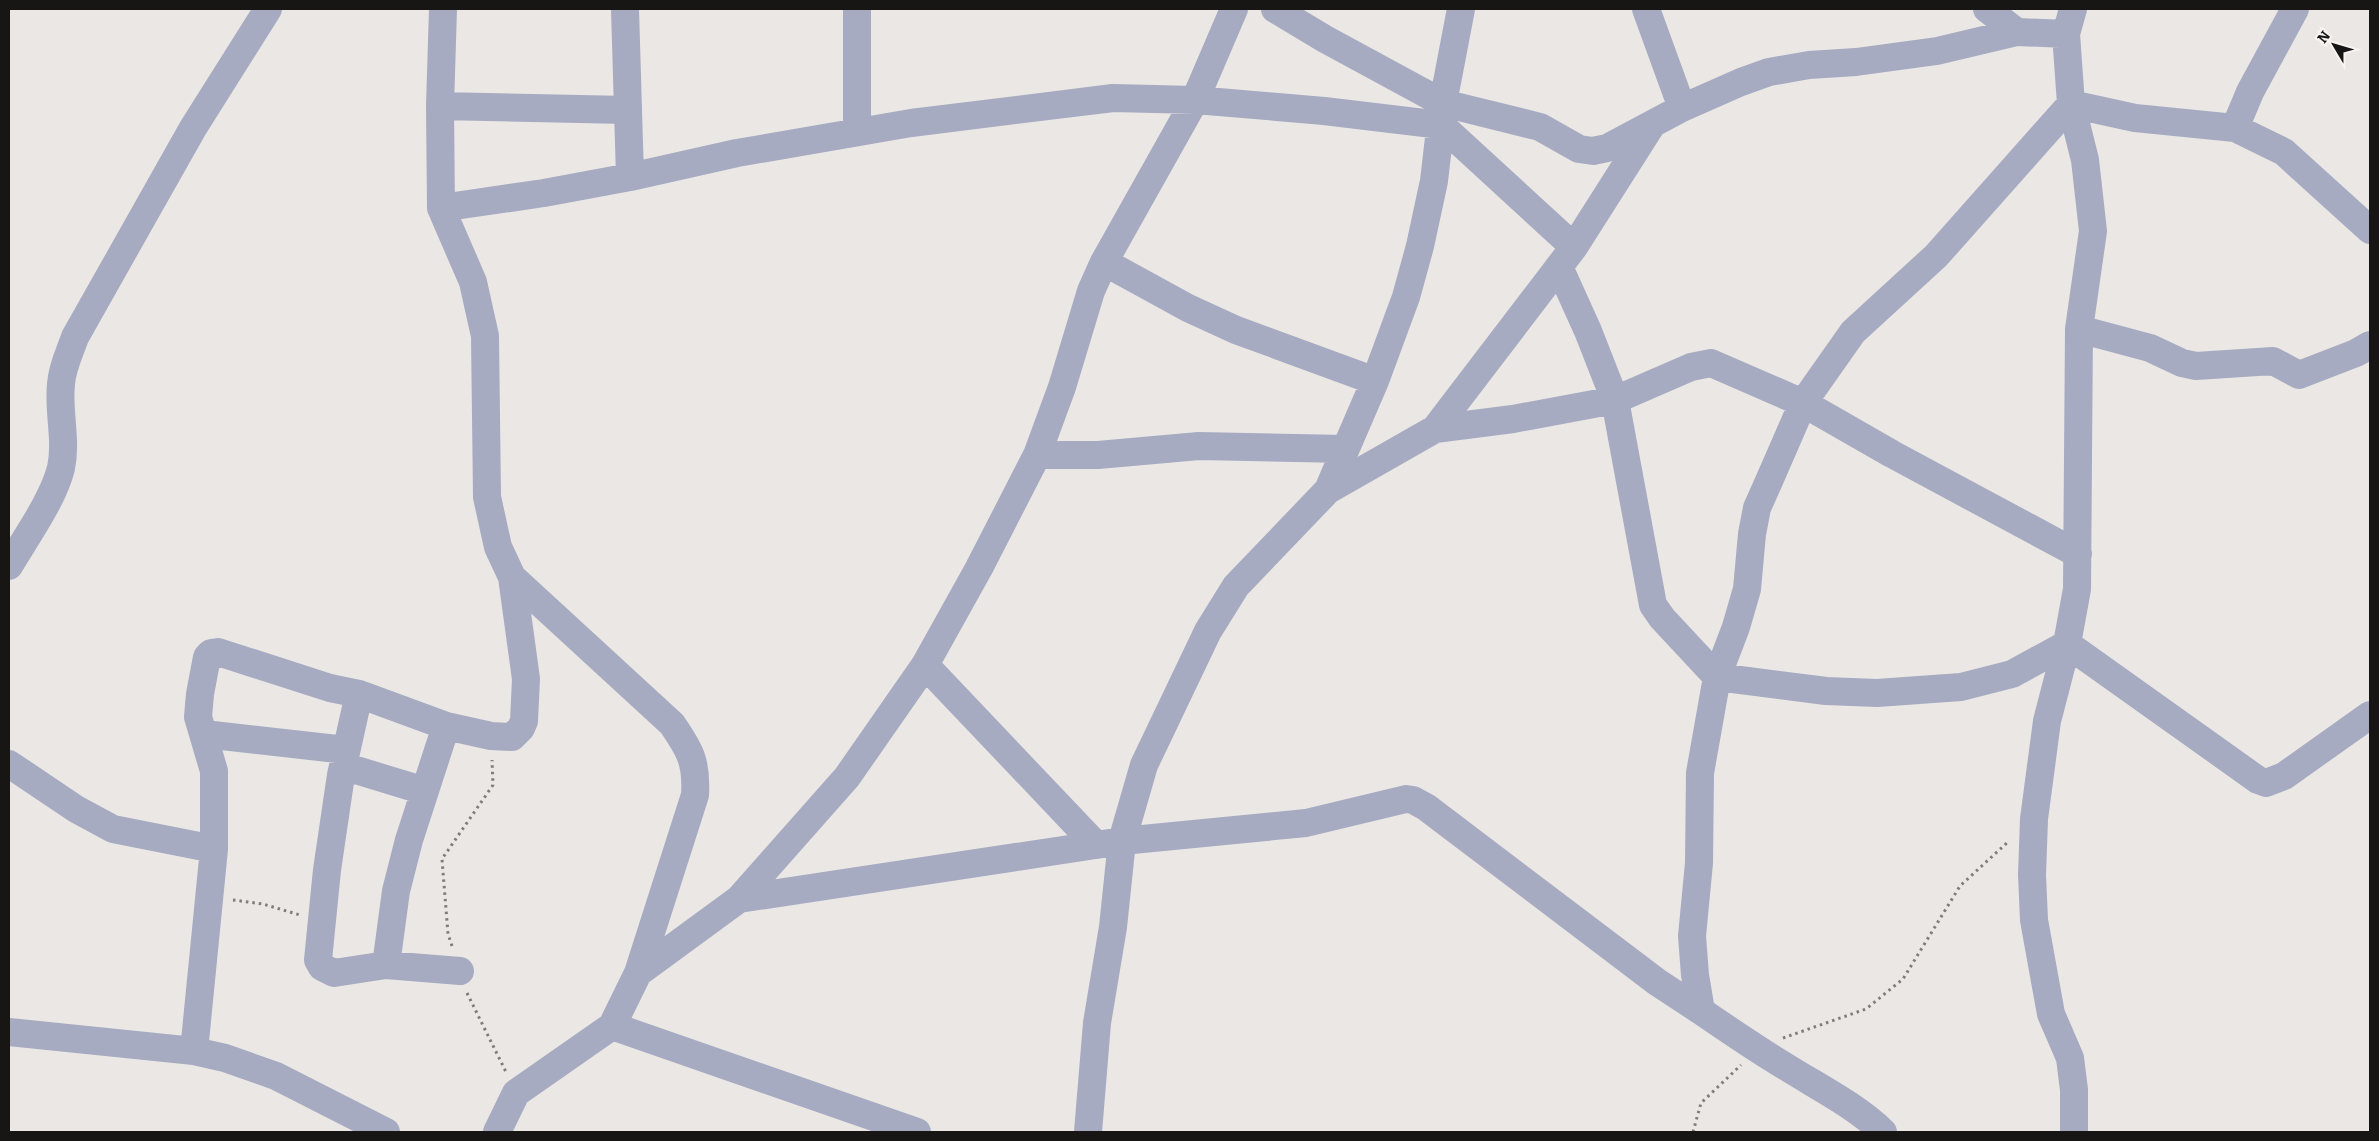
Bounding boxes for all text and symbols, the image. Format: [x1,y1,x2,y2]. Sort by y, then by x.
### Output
north arrow [2309,20,2359,70]
text: N [2314,28,2334,47]

